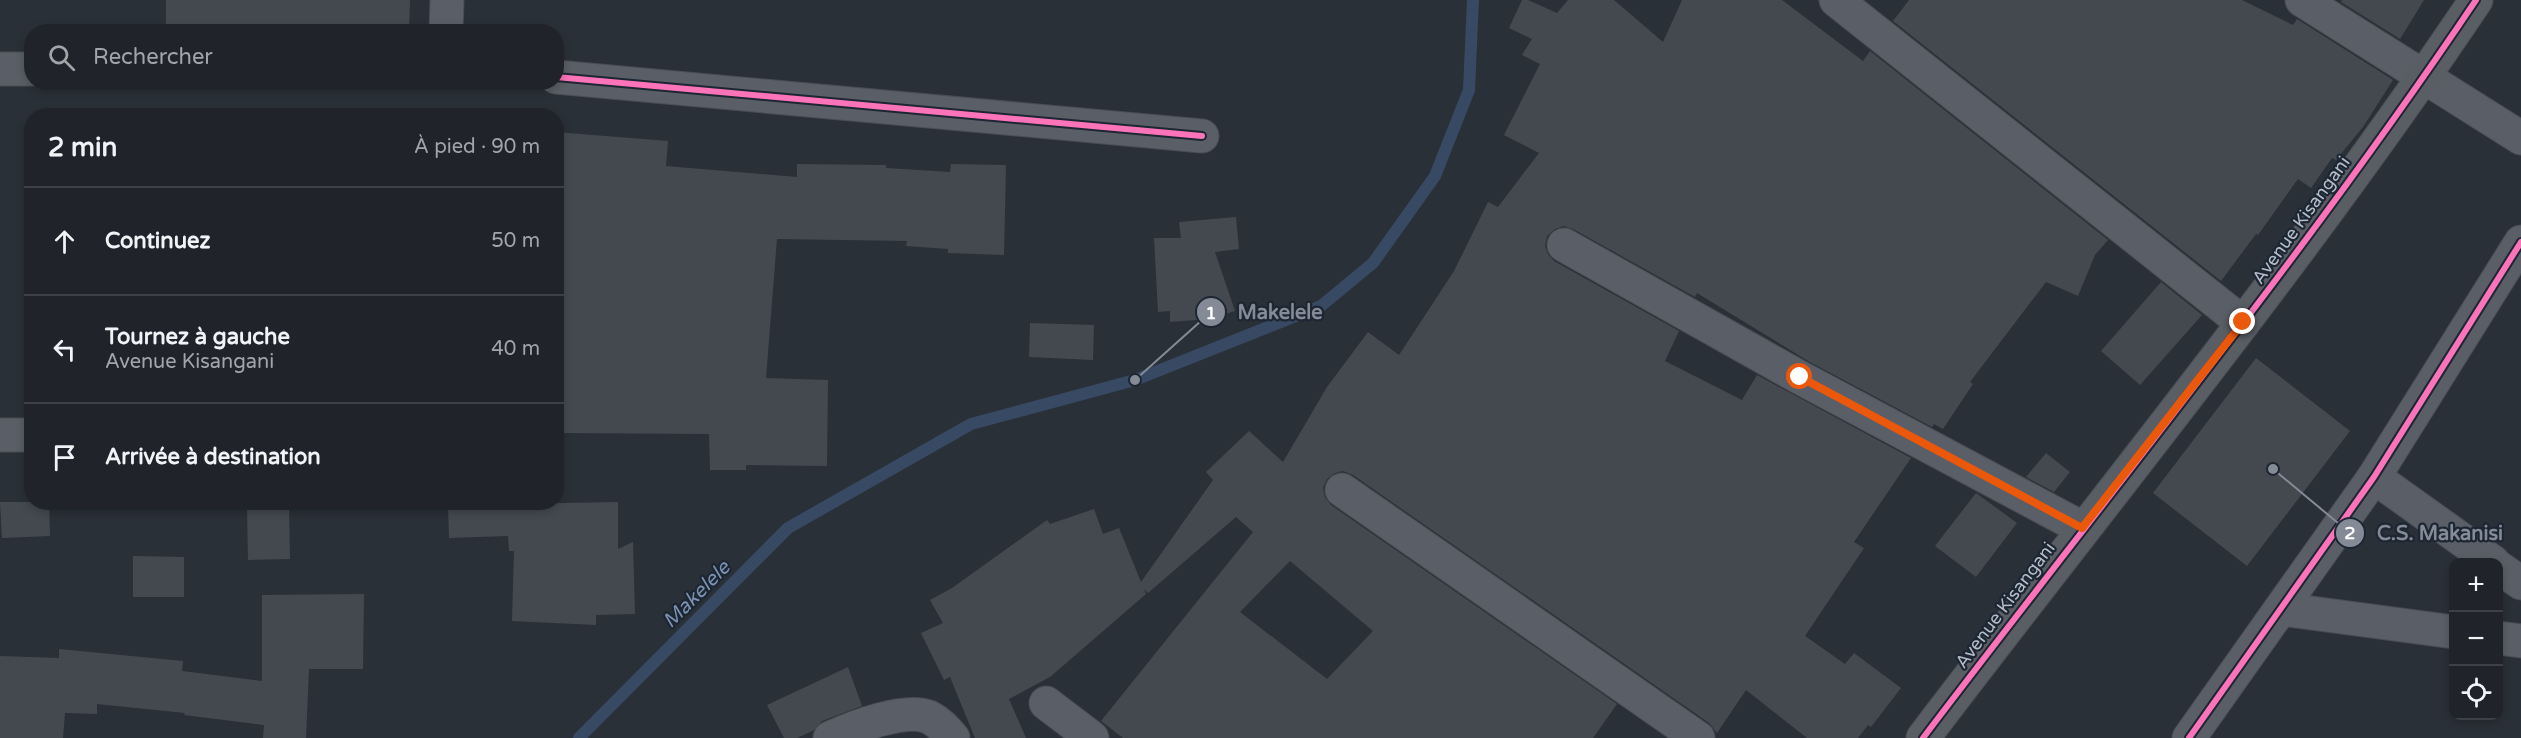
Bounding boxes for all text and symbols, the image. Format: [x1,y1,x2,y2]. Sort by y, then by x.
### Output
search box [24,24,564,90]
icon: search [45,41,78,74]
text: Rechercher [93,44,213,70]
text: 2 min [48,132,117,163]
text: À pied · 90 m [414,135,540,159]
street label: Avenue Kisangani [2247,152,2355,288]
icon: ahead [48,225,81,258]
text: Continuez [105,228,210,254]
text: 50 m [491,229,540,253]
callout: Makelele [1196,293,1335,331]
text: Makelele [1237,301,1323,325]
text: 1 [1205,302,1217,324]
route end [2229,308,2255,334]
text: Tournez à gauche [105,324,290,350]
icon: left [48,333,81,366]
text: 40 m [491,337,540,361]
text: Avenue Kisangani [105,350,274,374]
route start [1786,363,1812,389]
icon: arrive [48,441,81,474]
text: Arrivée à destination [105,444,321,470]
callout: C.S. Makanisi [2335,514,2515,552]
text: 2 [2344,522,2356,544]
text: C.S. Makanisi [2377,522,2503,546]
street label: Avenue Kisangani [1950,538,2060,672]
water label: Makelele [658,555,737,633]
map controls [2449,558,2503,720]
button: + [2449,558,2503,612]
button: − [2449,612,2503,666]
button: locate [2449,666,2503,720]

